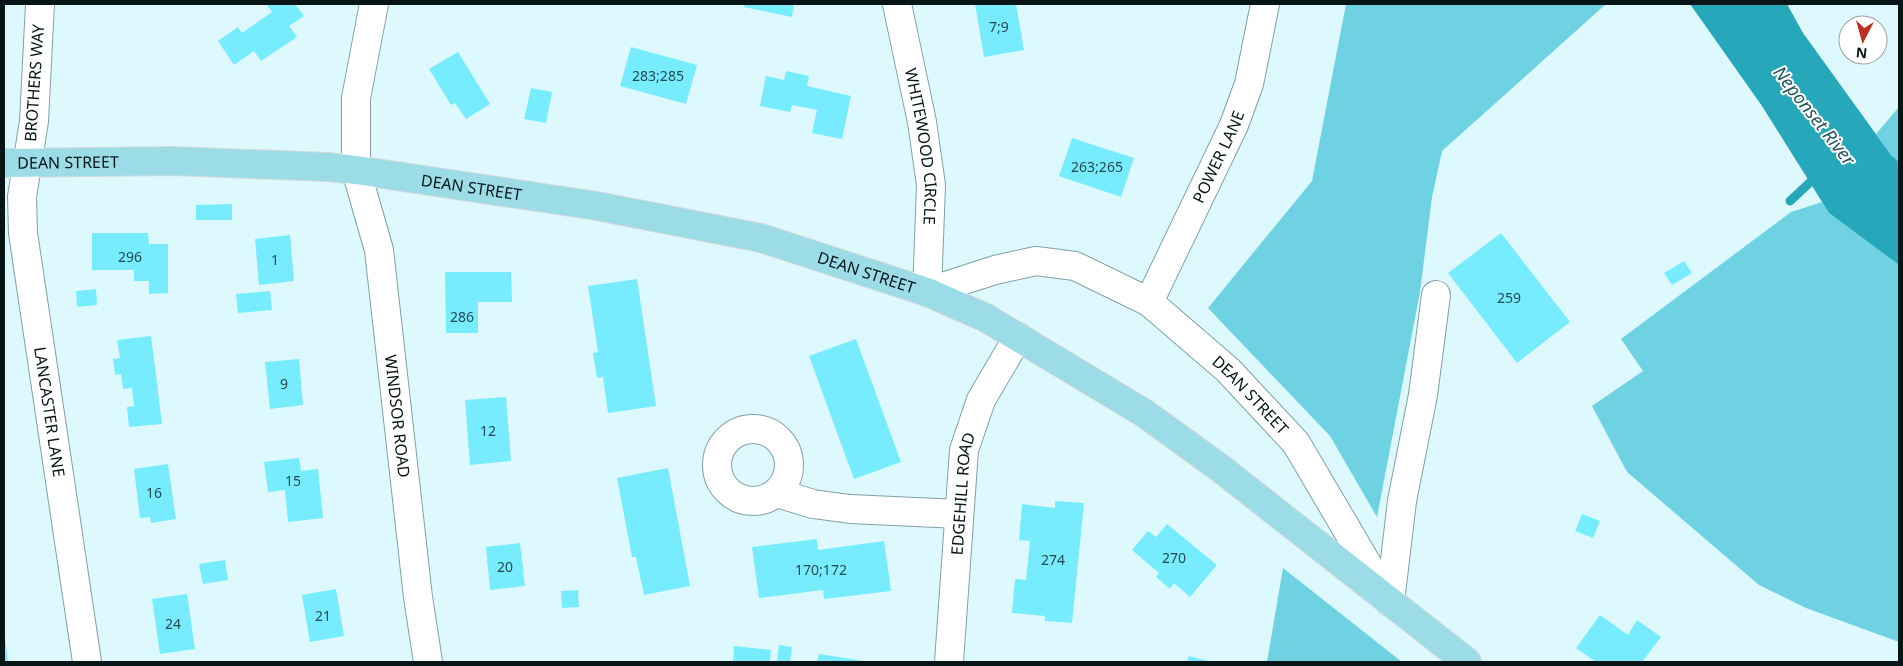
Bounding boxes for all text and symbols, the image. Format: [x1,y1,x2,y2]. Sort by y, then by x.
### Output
north arrow [1838,15,1888,65]
house number: 7;9 [989,17,1009,36]
street label: BROTHERS WAY [19,23,49,142]
text: N [1855,43,1868,63]
water label: Neponset River [1769,61,1862,171]
house number: 283;285 [632,66,684,85]
street label: WHITEWOOD CIRCLE [900,66,942,225]
street label: POWER LANE [1187,108,1249,207]
street label: DEAN STREET [17,151,119,174]
house number: 263;265 [1071,157,1123,176]
street label: DEAN STREET [420,169,523,206]
street label: DEAN STREET [815,246,918,299]
house number: 296 [118,247,142,266]
house number: 1 [271,250,279,269]
house number: 259 [1497,288,1521,307]
house number: 286 [450,307,474,326]
street label: LANCASTER LANE [29,345,70,479]
street label: DEAN STREET [1208,350,1293,439]
street label: WINDSOR ROAD [380,353,415,479]
house number: 9 [280,374,288,393]
house number: 12 [480,421,496,440]
street label: EDGEHILL ROAD [946,429,980,556]
house number: 15 [285,471,301,490]
house number: 16 [146,483,162,502]
house number: 270 [1162,548,1186,567]
house number: 274 [1041,550,1065,569]
house number: 20 [497,557,513,576]
house number: 170;172 [795,560,847,579]
house number: 21 [315,606,331,625]
house number: 24 [165,614,181,633]

